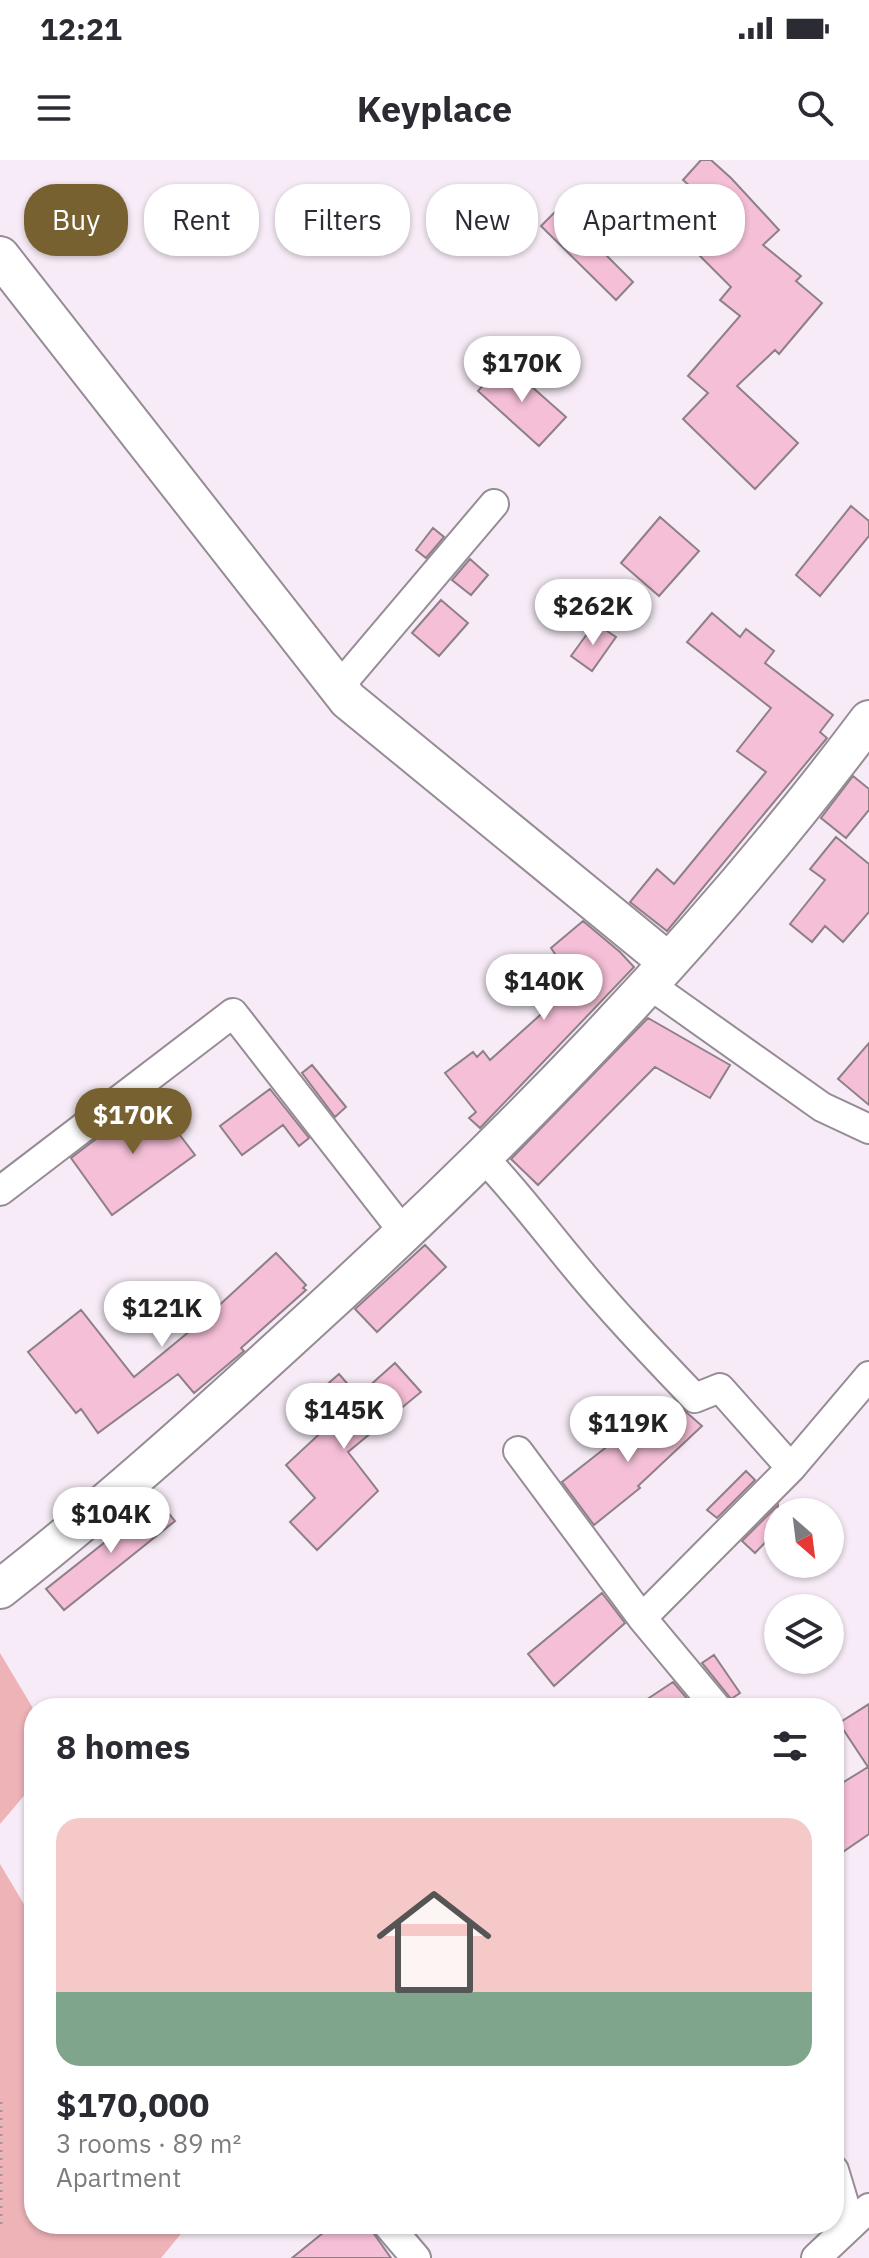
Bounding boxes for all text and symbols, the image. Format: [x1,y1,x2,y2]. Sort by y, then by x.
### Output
text: 12:21 [40,9,122,48]
text: Keyplace [357,85,512,132]
icon: menu [32,86,76,130]
icon: search [793,86,837,130]
chip: Buy [24,184,128,256]
chip: Rent [144,184,259,256]
chip: Filters [275,184,410,256]
chip: New [426,184,538,256]
chip: Apartment [554,184,745,256]
pin: $170K [466,336,578,404]
text: $170K [482,345,562,379]
pin: $262K [537,579,649,647]
text: $262K [553,588,633,622]
pin: $140K [488,954,600,1022]
text: $140K [504,963,584,997]
pin: $170K [77,1088,189,1156]
text: $170K [93,1097,173,1131]
pin: $121K [106,1281,218,1349]
text: $121K [122,1290,202,1324]
pin: $145K [288,1383,400,1451]
text: $145K [304,1392,384,1426]
pin: $119K [572,1396,684,1464]
text: $119K [588,1405,668,1439]
pin: $104K [55,1487,167,1555]
text: $104K [71,1496,151,1530]
north arrow [764,1498,844,1578]
map controls [764,1498,844,1674]
button: layers [764,1594,844,1674]
text: 8 homes [56,1724,191,1768]
icon: filters [768,1724,812,1768]
icon: home [362,1870,506,2014]
text: $170,000 [56,2082,209,2126]
text: 3 rooms · 89 m² [56,2126,241,2160]
text: Apartment [56,2160,181,2194]

